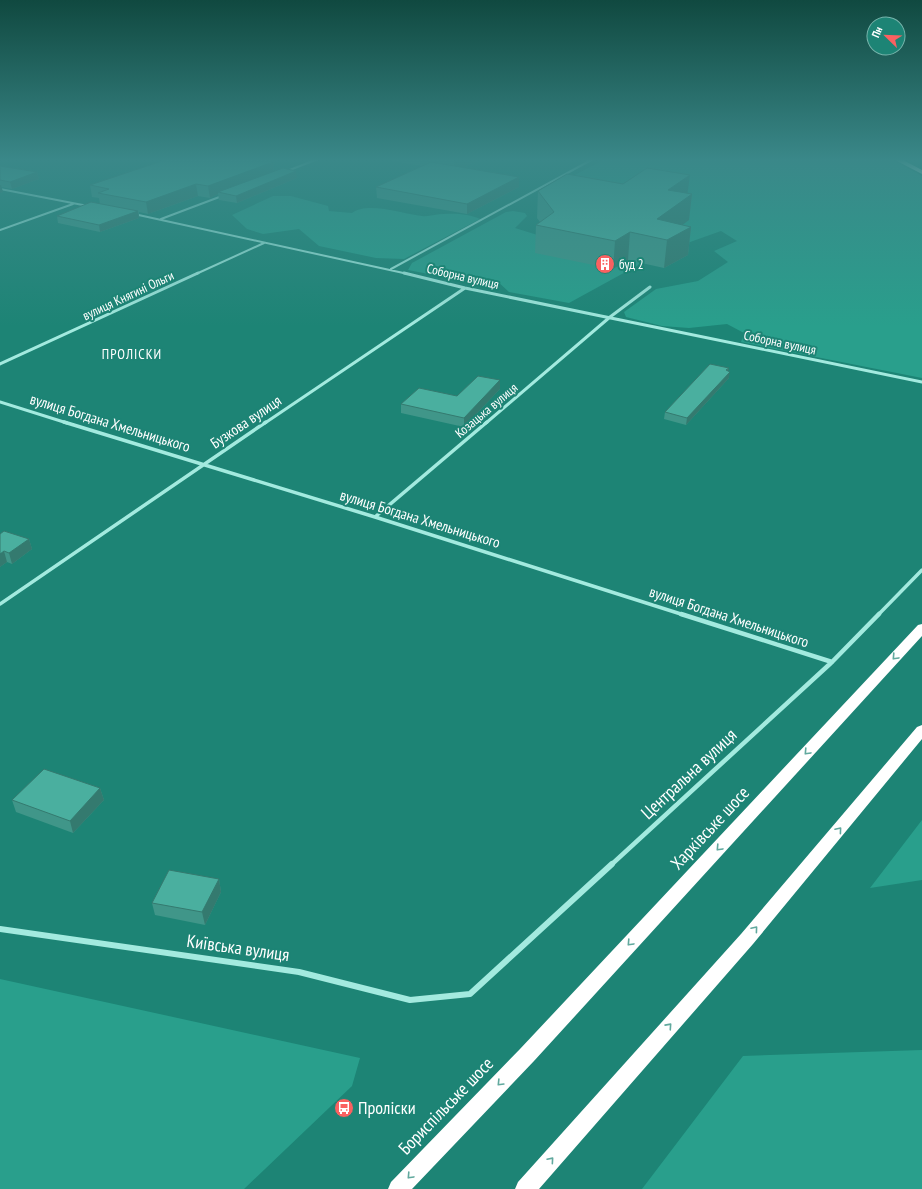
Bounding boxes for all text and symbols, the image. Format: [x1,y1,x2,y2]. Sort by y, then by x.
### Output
north arrow [866,16,906,56]
text: Пн [868,24,885,40]
building icon: буд 2 [594,253,616,275]
place label: буд 2 [619,256,644,273]
street label: Соборна вулиця [425,260,501,293]
street label: вулиця Княгині Ольги [80,267,177,324]
street label: Соборна вулиця [742,327,818,358]
district label: ПРОЛІСКИ [102,345,162,363]
street label: Козацька вулиця [452,379,521,441]
street label: вулиця Богдана Хмельницького [28,389,193,456]
street label: Бузкова вулиця [207,391,285,452]
street label: вулиця Богдана Хмельницького [338,485,503,552]
street label: вулиця Богдана Хмельницького [647,582,811,651]
one-way arrow [893,652,900,660]
street label: Центральна вулиця [636,723,741,824]
one-way arrow [804,747,812,755]
street label: Харківське шосе [665,781,754,874]
one-way arrow [834,827,841,834]
one-way arrow [716,843,723,851]
one-way arrow [751,927,758,934]
street label: Київська вулиця [185,929,291,966]
one-way arrow [628,938,635,946]
one-way arrow [664,1024,671,1031]
street label: Бориспільське шосе [393,1052,498,1159]
one-way arrow [497,1078,505,1086]
place label: Проліски [358,1096,416,1119]
bus stop icon: Проліски [333,1097,355,1119]
one-way arrow [546,1157,553,1164]
one-way arrow [407,1171,414,1179]

